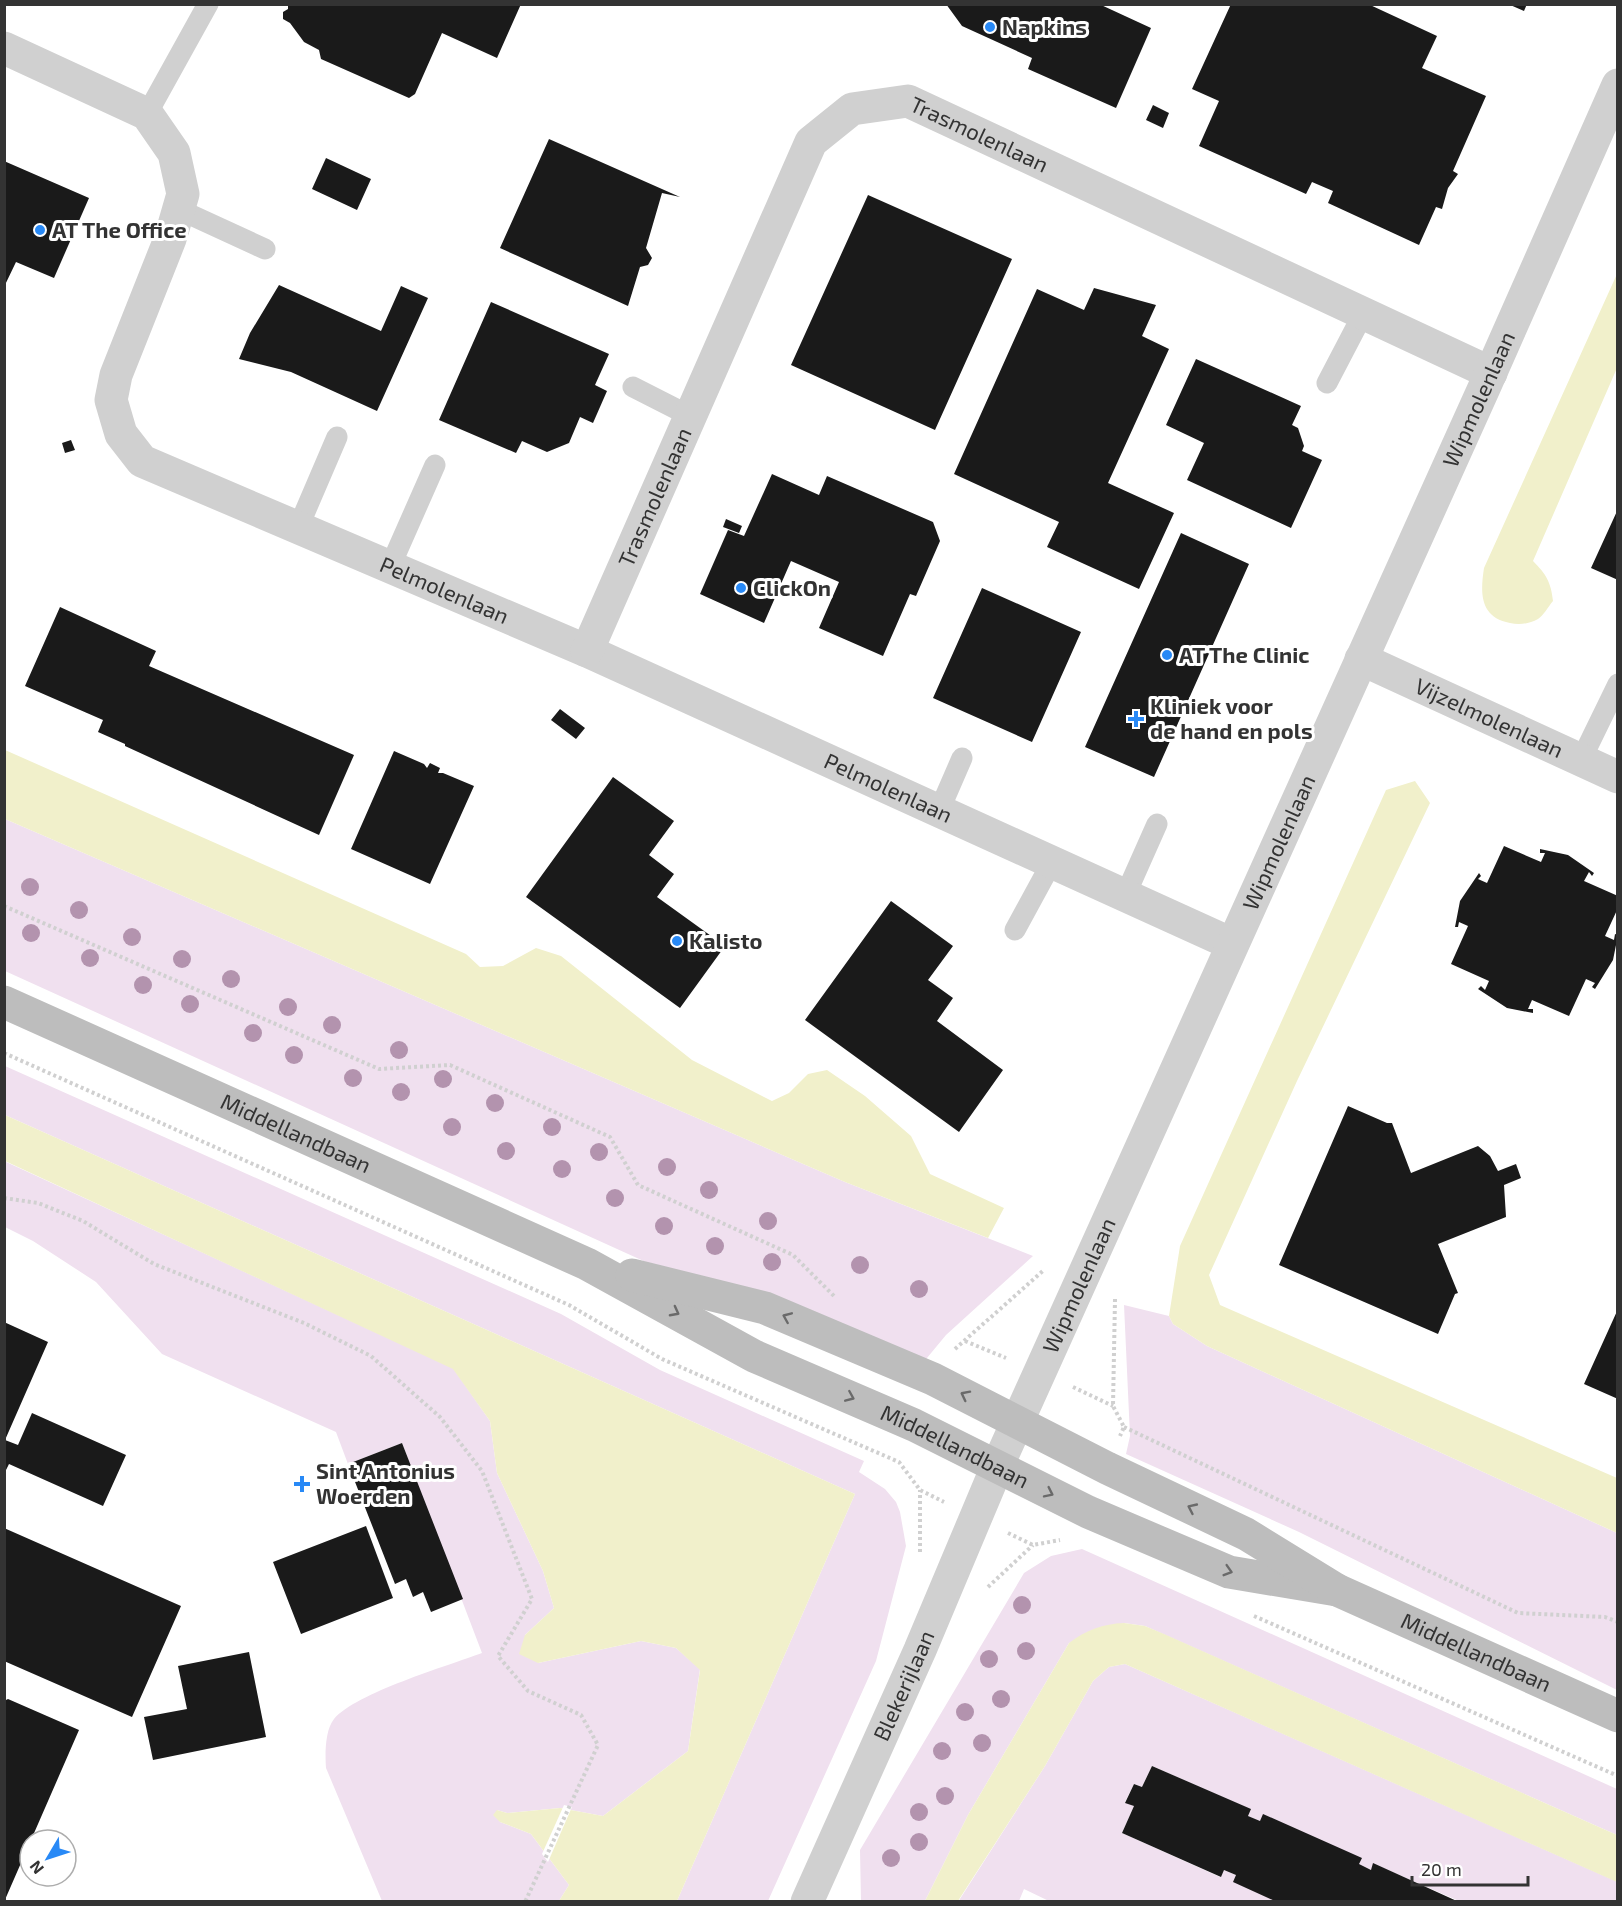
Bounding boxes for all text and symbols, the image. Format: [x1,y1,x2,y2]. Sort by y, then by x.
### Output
place label: Napkins [1002,13,1087,39]
marker: Napkins [983,20,997,34]
street label: Trasmolenlaan [907,90,1053,177]
place label: AT The Office [52,216,187,242]
marker: AT The Office [33,223,47,237]
street label: Wipmolenlaan [1436,327,1519,471]
street label: Trasmolenlaan [612,423,696,570]
street label: Pelmolenlaan [376,550,513,628]
place label: ClickOn [753,574,831,600]
marker: ClickOn [734,581,748,595]
place label: AT The Clinic [1179,641,1309,667]
marker: AT The Clinic [1160,648,1174,662]
street label: Vijzelmolenlaan [1411,672,1568,762]
place label: Kliniek voor de hand en pols [1150,692,1313,743]
marker: Kliniek voor de hand en pols [1127,710,1145,728]
street label: Pelmolenlaan [821,747,957,827]
street label: Wipmolenlaan [1236,770,1320,914]
place label: Kalisto [689,927,762,953]
marker: Kalisto [670,934,684,948]
street label: Middellandbaan [217,1087,375,1177]
street label: Wipmolenlaan [1036,1213,1120,1357]
one-way arrow [669,1305,679,1316]
one-way arrow [782,1312,793,1324]
one-way arrow [844,1390,855,1402]
one-way arrow [961,1391,972,1402]
street label: Middellandbaan [877,1398,1034,1492]
place label: Sint Antonius Woerden [316,1457,455,1508]
marker: Sint Antonius Woerden [293,1475,311,1493]
one-way arrow [1043,1486,1054,1497]
one-way arrow [1187,1504,1198,1516]
one-way arrow [1222,1564,1233,1576]
street label: Middellandbaan [1397,1606,1556,1696]
street label: Blekerijlaan [867,1626,939,1745]
north arrow [18,1828,78,1888]
scale bar [1412,1849,1528,1887]
text: N [25,1857,47,1878]
text: 20 m [1421,1858,1462,1880]

